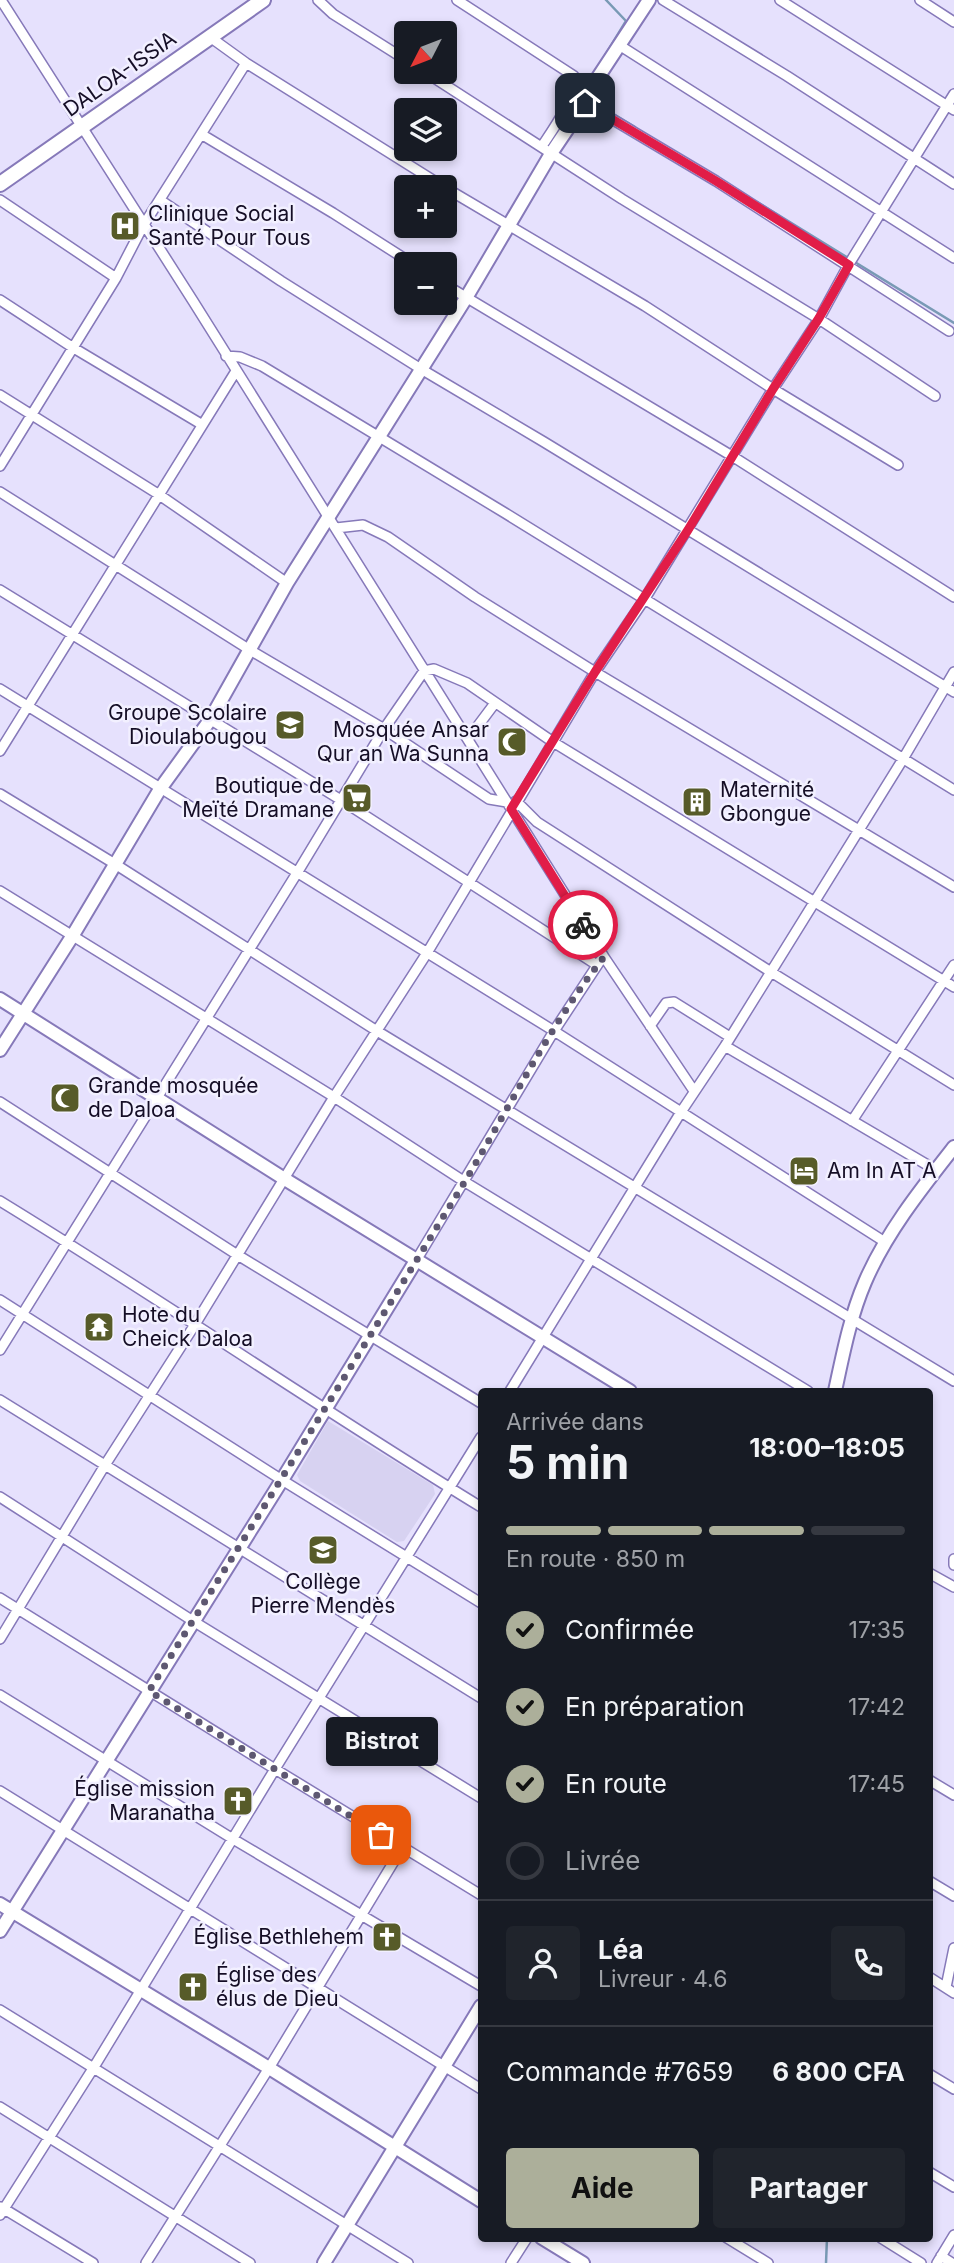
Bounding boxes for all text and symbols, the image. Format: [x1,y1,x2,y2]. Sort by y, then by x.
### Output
north arrow [394,21,457,84]
map controls [394,21,457,315]
street label: DALOA-ISSIA [59,26,181,122]
pin [555,73,615,133]
icon: home [566,84,604,122]
button: layers [394,98,457,161]
button: + [394,175,457,238]
place label: Clinique Social Santé Pour Tous [148,201,311,250]
hospital icon: Clinique Social Santé Pour Tous [108,209,142,243]
button: − [394,252,457,315]
place label: Groupe Scolaire Dioulabougou [108,700,267,749]
school or university icon: Groupe Scolaire Dioulabougou [273,708,307,742]
place label: Mosquée Ansar Qur an Wa Sunna [317,717,489,766]
mosque icon: Mosquée Ansar Qur an Wa Sunna [495,725,529,759]
place label: Boutique de Meïté Dramane [182,773,334,822]
place label: Maternité Gbongue [720,777,814,826]
supermarket icon: Boutique de Meïté Dramane [340,781,374,815]
building icon: Maternité Gbongue [680,785,714,819]
courier [548,890,618,960]
icon: bike [564,906,602,944]
place label: Grande mosquée de Daloa [88,1073,259,1122]
mosque icon: Grande mosquée de Daloa [48,1081,82,1115]
hotel icon: Am In AT A [787,1154,821,1188]
place label: Am In AT A [827,1158,936,1183]
place label: Hote du Cheick Daloa [122,1302,253,1351]
temple icon: Hote du Cheick Daloa [82,1310,116,1344]
text: Arrivée dans [506,1408,644,1436]
text: 18:00–18:05 [749,1432,905,1463]
text: 5 min [506,1434,629,1490]
school or university icon: Collège Pierre Mendès [306,1533,340,1567]
text: En route · 850 m [506,1545,685,1573]
place label: Collège Pierre Mendès [251,1569,395,1618]
icon: check [506,1611,544,1649]
text: Confirmée [565,1614,694,1645]
text: 17:35 [849,1616,905,1644]
icon: check [506,1688,544,1726]
text: En préparation [565,1691,745,1722]
text: 17:42 [848,1693,905,1721]
callout: Bistrot [325,1716,437,1765]
text: Bistrot [345,1727,419,1755]
icon: check [506,1765,544,1803]
text: En route [565,1768,667,1799]
text: 17:45 [848,1770,905,1798]
place label: Église mission Maranatha [74,1775,215,1825]
church icon: Église mission Maranatha [221,1784,255,1818]
pin [351,1805,411,1865]
icon: bag [362,1816,400,1854]
text: Livrée [565,1845,640,1876]
church icon: Église Bethlehem [370,1920,404,1954]
place label: Église Bethlehem [193,1923,364,1949]
button: person [506,1926,580,2000]
button: phone [831,1926,905,2000]
text: Léa [598,1934,644,1965]
place label: Église des élus de Dieu [216,1961,339,2011]
text: Livreur · 4.6 [598,1965,727,1993]
church icon: Église des élus de Dieu [176,1970,210,2004]
text: Commande #7659 [506,2056,733,2087]
text: 6 800 CFA [772,2056,905,2087]
button: Aide [506,2148,699,2228]
button: Partager [713,2148,905,2228]

